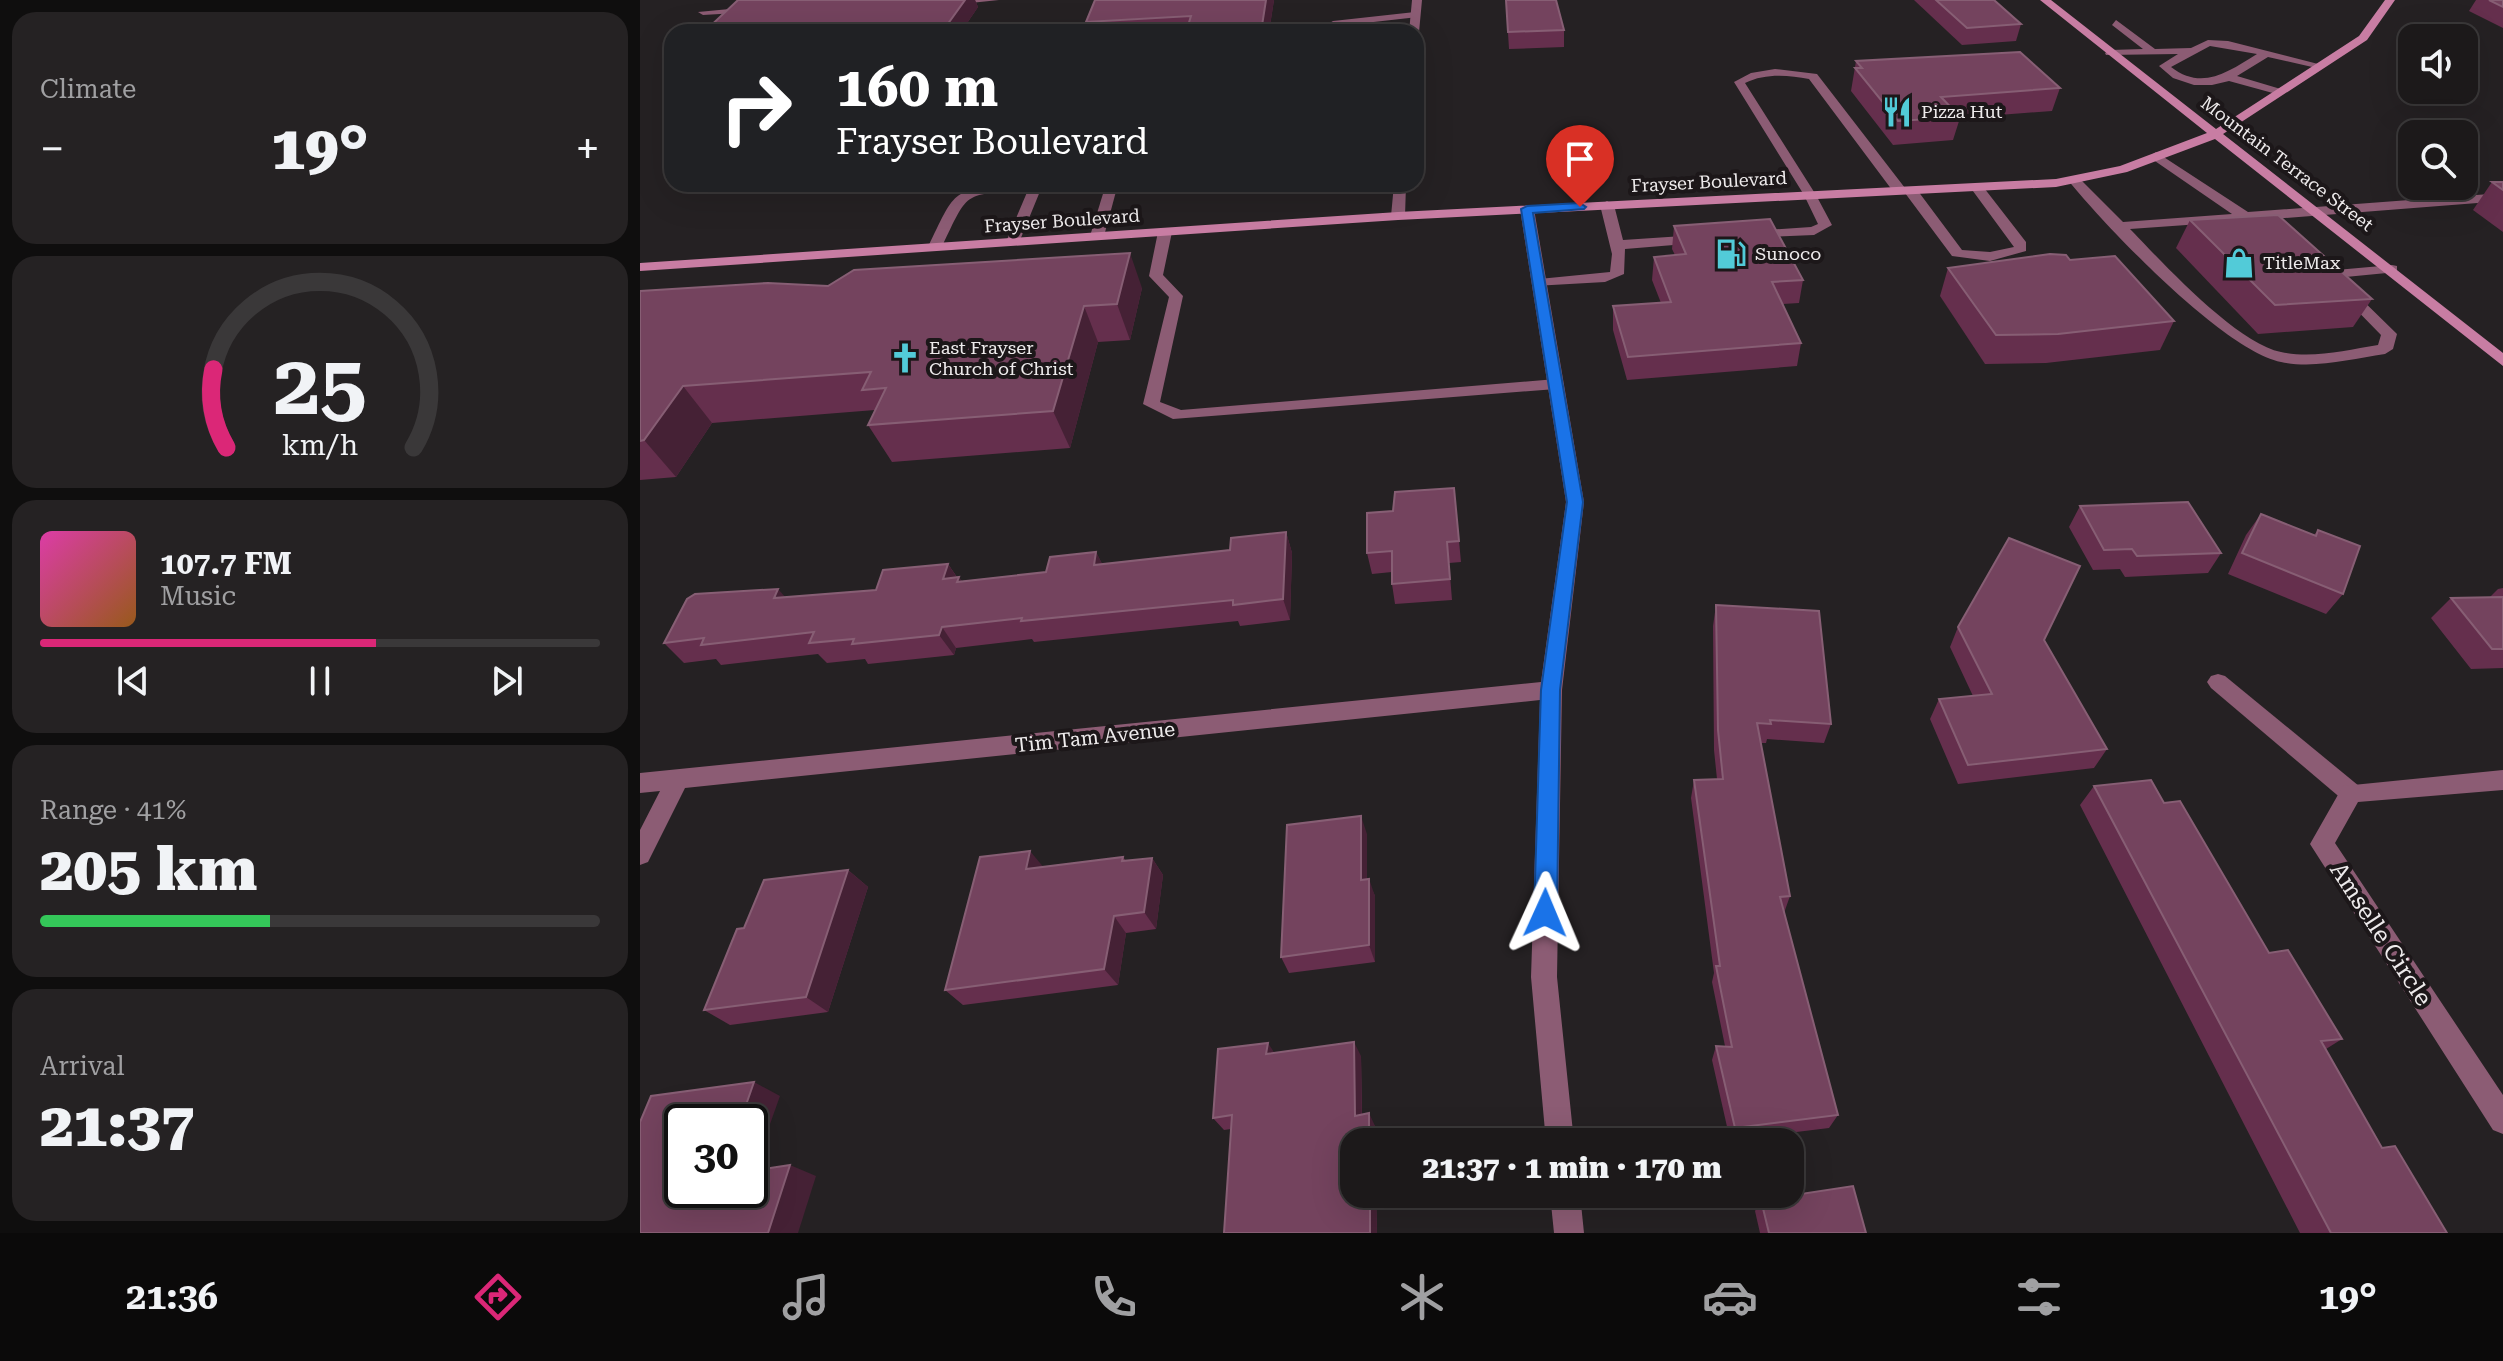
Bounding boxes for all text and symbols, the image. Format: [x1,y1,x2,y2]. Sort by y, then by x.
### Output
map controls [2398,24,2478,200]
button: sound [2398,24,2478,104]
text: 160 m [836,54,998,120]
icon: right [704,56,808,160]
text: Climate [40,74,136,104]
street label: Mountain Terrace Street [2197,92,2378,235]
restaurant icon: Pizza Hut [1880,95,1914,129]
place label: Pizza Hut [1921,101,2003,122]
text: 19° [271,113,369,184]
button: search [2398,120,2478,200]
text: Frayser Boulevard [836,121,1148,163]
text: − [40,123,65,175]
text: + [575,123,600,175]
pin [1546,125,1614,207]
icon: arrive [1558,137,1602,181]
street label: Frayser Boulevard [1630,167,1788,196]
street label: Frayser Boulevard [983,205,1141,236]
fuel station icon: Sunoco [1714,237,1748,271]
place label: Sunoco [1755,243,1821,264]
shop icon: TitleMax [2222,246,2256,280]
place label: TitleMax [2263,252,2341,273]
text: 25 [273,337,367,434]
place label: East Frayser Church of Christ [929,337,1074,379]
church icon: East Frayser Church of Christ [888,341,922,375]
text: km/h [282,428,358,462]
text: 107.7 FM [160,546,292,581]
text: Music [160,581,236,611]
icon: previous [111,659,155,703]
icon: pause [298,659,342,703]
icon: next [485,659,529,703]
street label: Tim Tam Avenue [1014,717,1176,757]
text: Range · 41% [40,795,186,825]
text: 205 km [40,834,257,905]
street label: Amselle Circle [2324,857,2438,1011]
position arrow [1503,871,1587,955]
text: Arrival [40,1051,125,1081]
text: 21:37 [40,1090,194,1161]
speed limit sign: 30 [664,1104,768,1208]
text: 21:37 · 1 min · 170 m [1422,1150,1722,1185]
icon: directions [470,1269,526,1325]
icon: music [778,1269,834,1325]
icon: phone [1086,1269,1142,1325]
icon: climate [1394,1269,1450,1325]
icon: car [1702,1269,1758,1325]
icon: filters [2011,1269,2067,1325]
text: 21:36 [126,1276,218,1318]
text: 19° [2319,1276,2377,1318]

